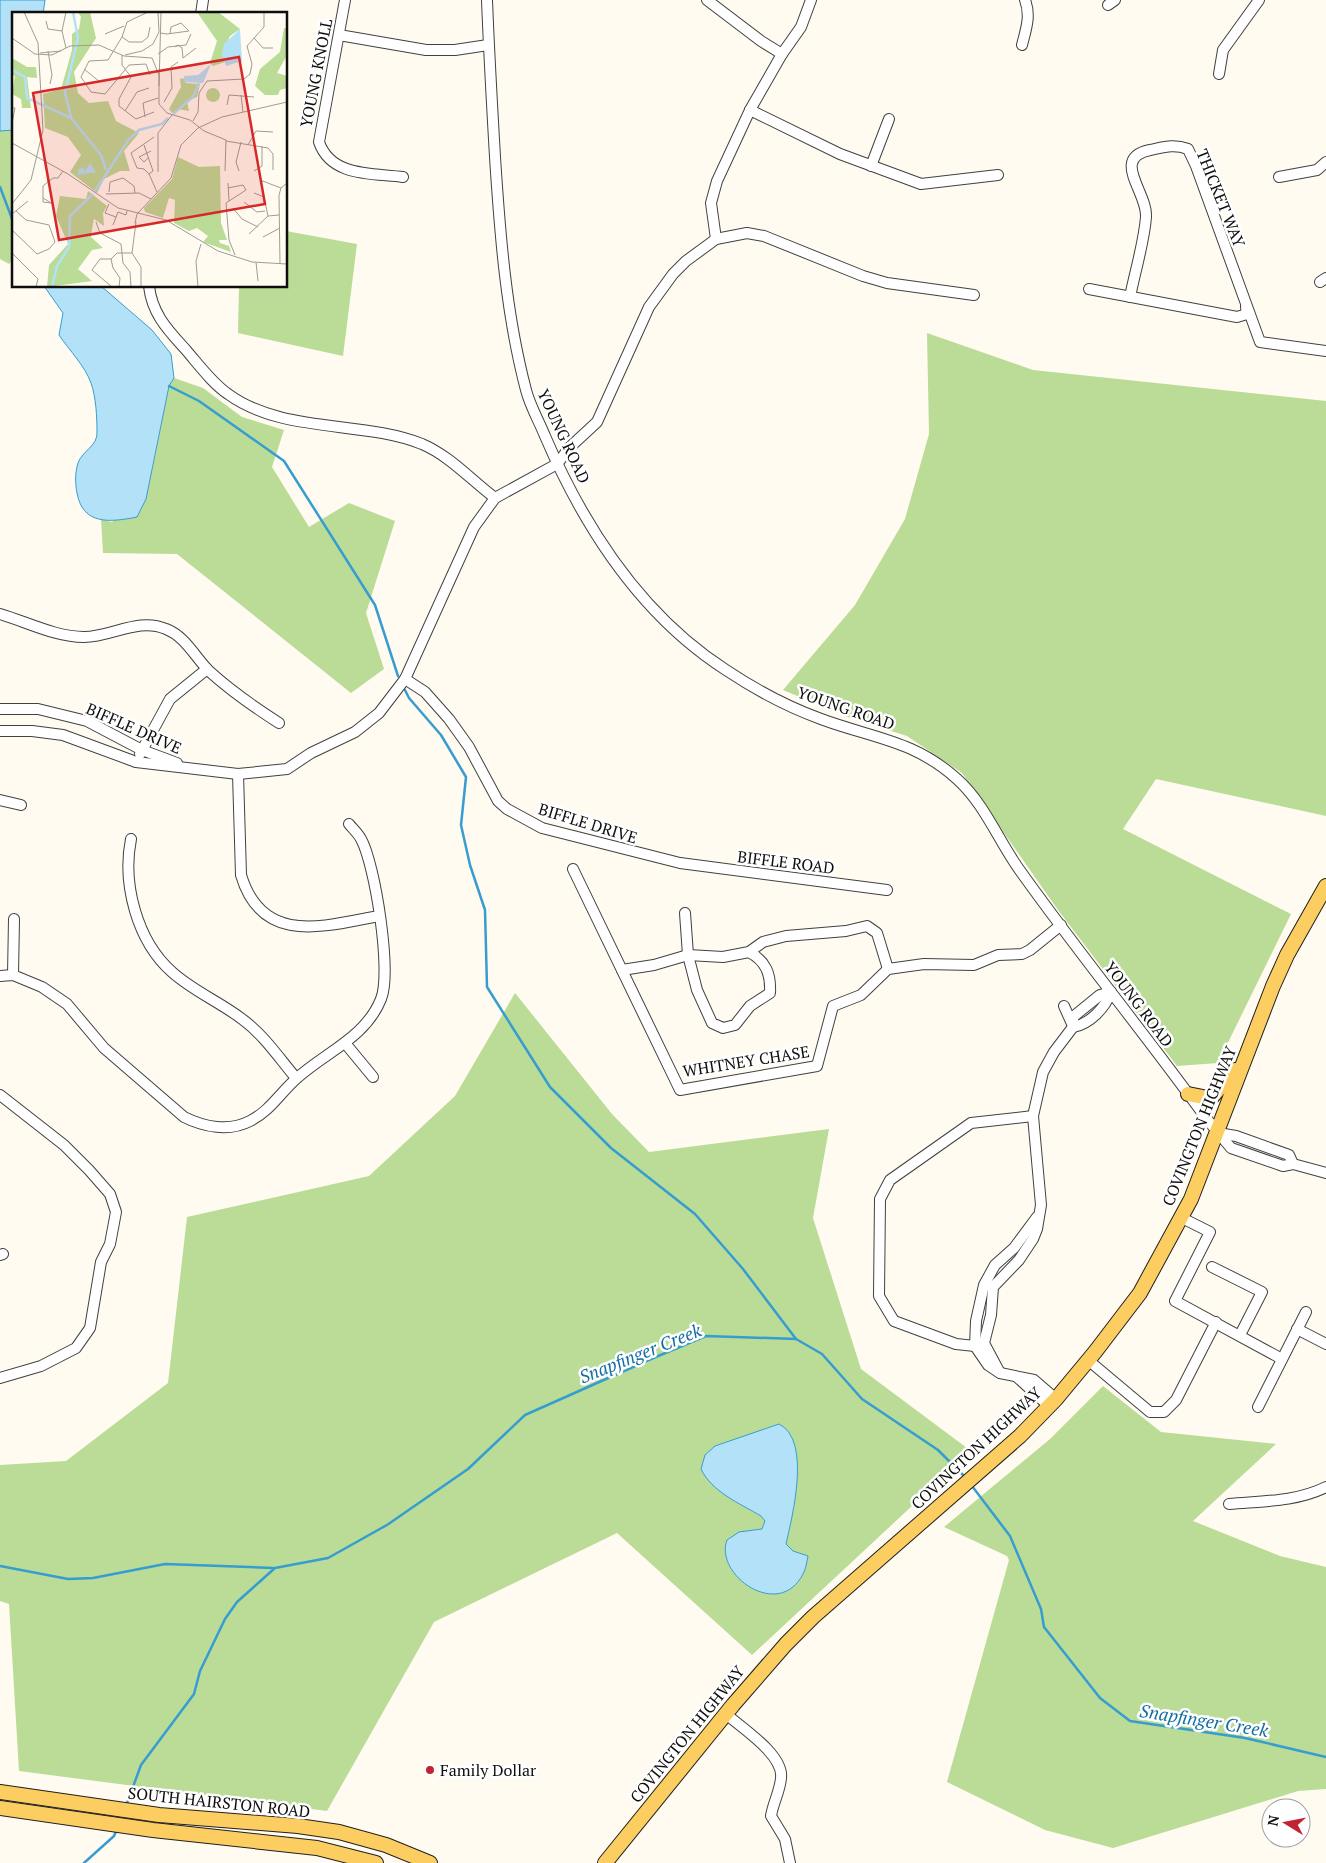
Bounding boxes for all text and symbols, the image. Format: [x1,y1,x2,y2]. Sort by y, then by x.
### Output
inset map [12,12,288,288]
street label: YOUNG KNOLL [295,17,337,129]
street label: THICKET WAY [1191,146,1251,251]
street label: YOUNG ROAD [533,385,595,487]
street label: YOUNG ROAD [794,681,898,735]
street label: BIFFLE DRIVE [83,697,185,759]
street label: BIFFLE DRIVE [536,798,640,848]
street label: BIFFLE ROAD [736,845,836,879]
street label: YOUNG ROAD [1100,957,1178,1051]
street label: WHITNEY CHASE [681,1040,811,1082]
street label: COVINGTON HIGHWAY [1157,1042,1241,1209]
water label: Snapfinger Creek [575,1317,705,1388]
street label: COVINGTON HIGHWAY [906,1381,1046,1514]
street label: COVINGTON HIGHWAY [625,1660,750,1807]
water label: Snapfinger Creek [1138,1698,1270,1742]
place label: Family Dollar [440,1759,537,1781]
marker: Family Dollar [424,1764,436,1776]
street label: SOUTH HAIRSTON ROAD [127,1781,311,1823]
north arrow [1261,1798,1311,1848]
text: N [1262,1813,1283,1828]

